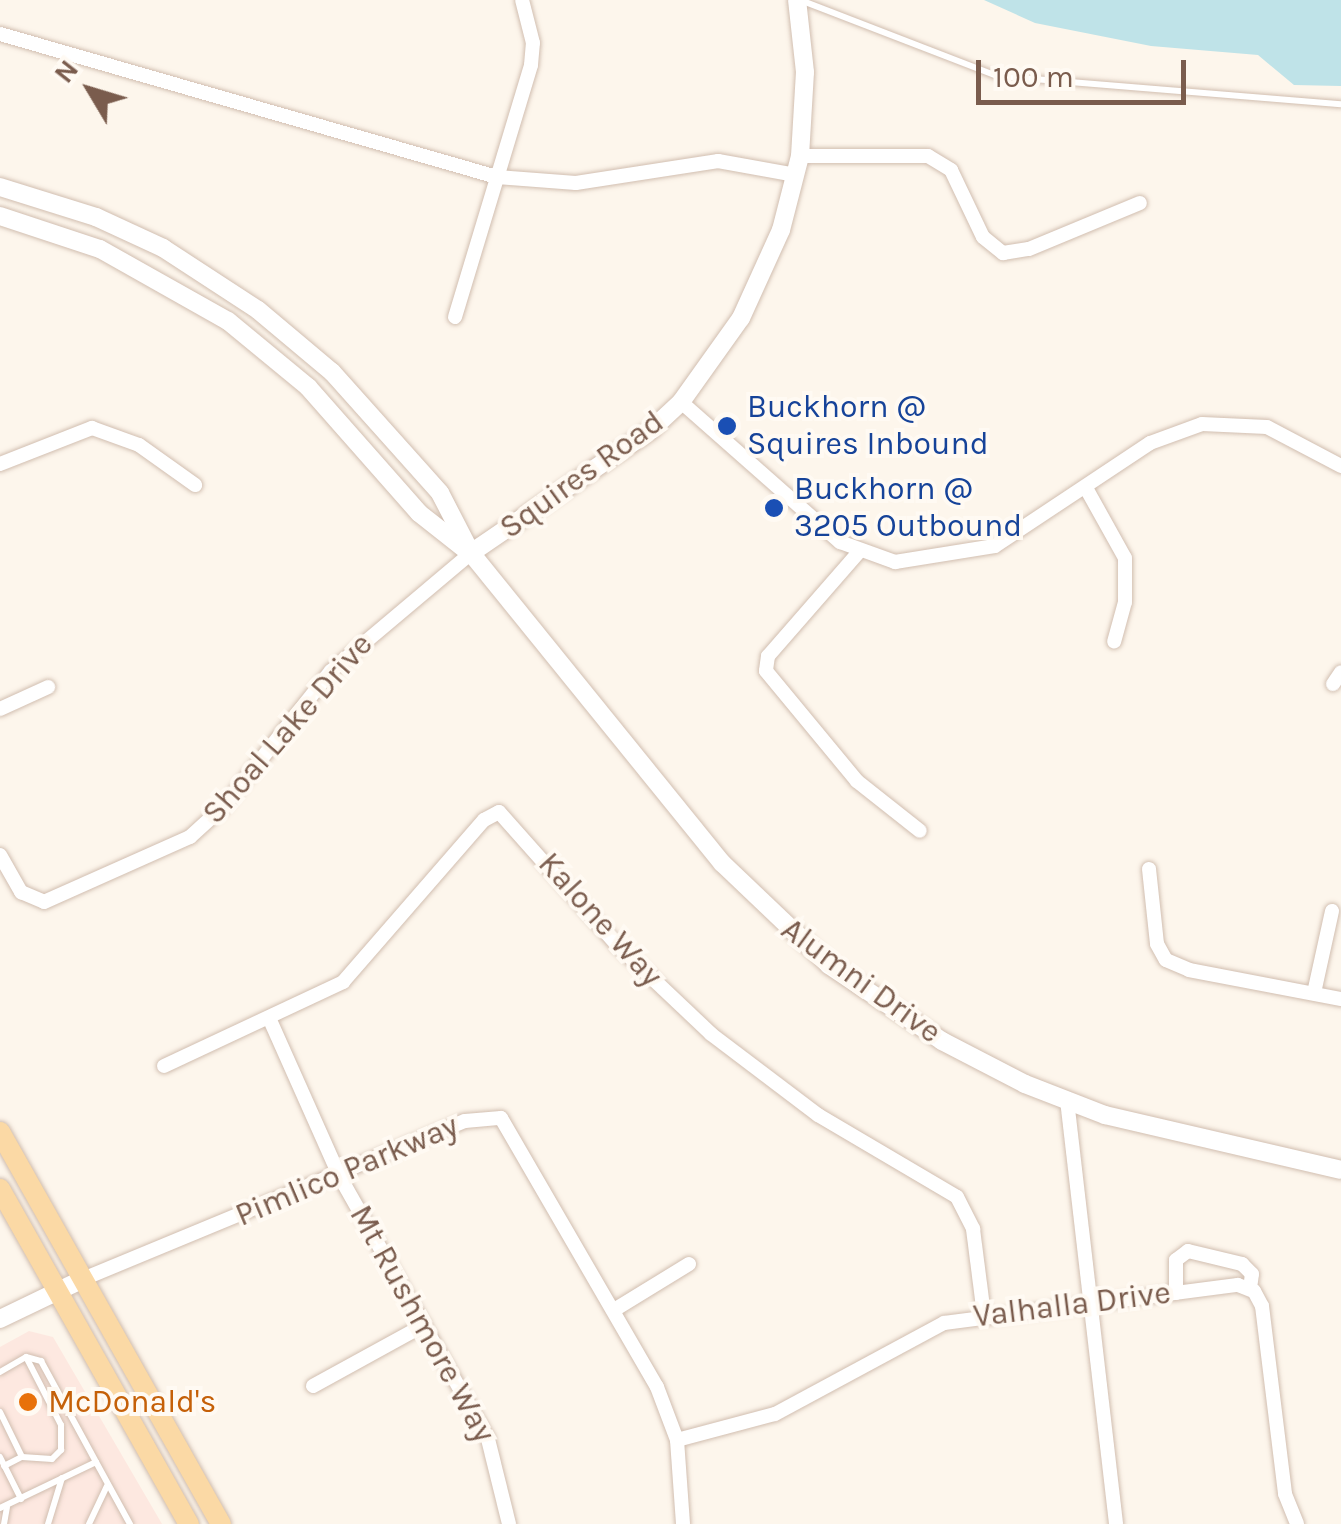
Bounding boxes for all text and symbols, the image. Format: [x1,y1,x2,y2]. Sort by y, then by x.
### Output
north arrow [40,40,140,140]
scale bar [981,40,1191,102]
text: N [47,53,85,89]
text: 100 m [993,59,1074,95]
place label: Buckhorn @ Squires Inbound [747,389,989,464]
street label: Squires Road [493,403,671,547]
marker: Buckhorn @ Squires Inbound [716,415,738,437]
place label: Buckhorn @ 3205 Outbound [794,471,1022,546]
marker: Buckhorn @ 3205 Outbound [763,497,785,519]
street label: Shoal Lake Drive [195,626,381,832]
street label: Kalone Way [530,845,670,995]
street label: Alumni Drive [774,910,948,1052]
street label: Pimlico Parkway [230,1107,464,1235]
street label: Mt Rushmore Way [341,1199,503,1449]
street label: Valhalla Drive [971,1274,1173,1336]
place label: McDonald's [48,1383,216,1421]
marker: McDonald's [17,1391,39,1413]

